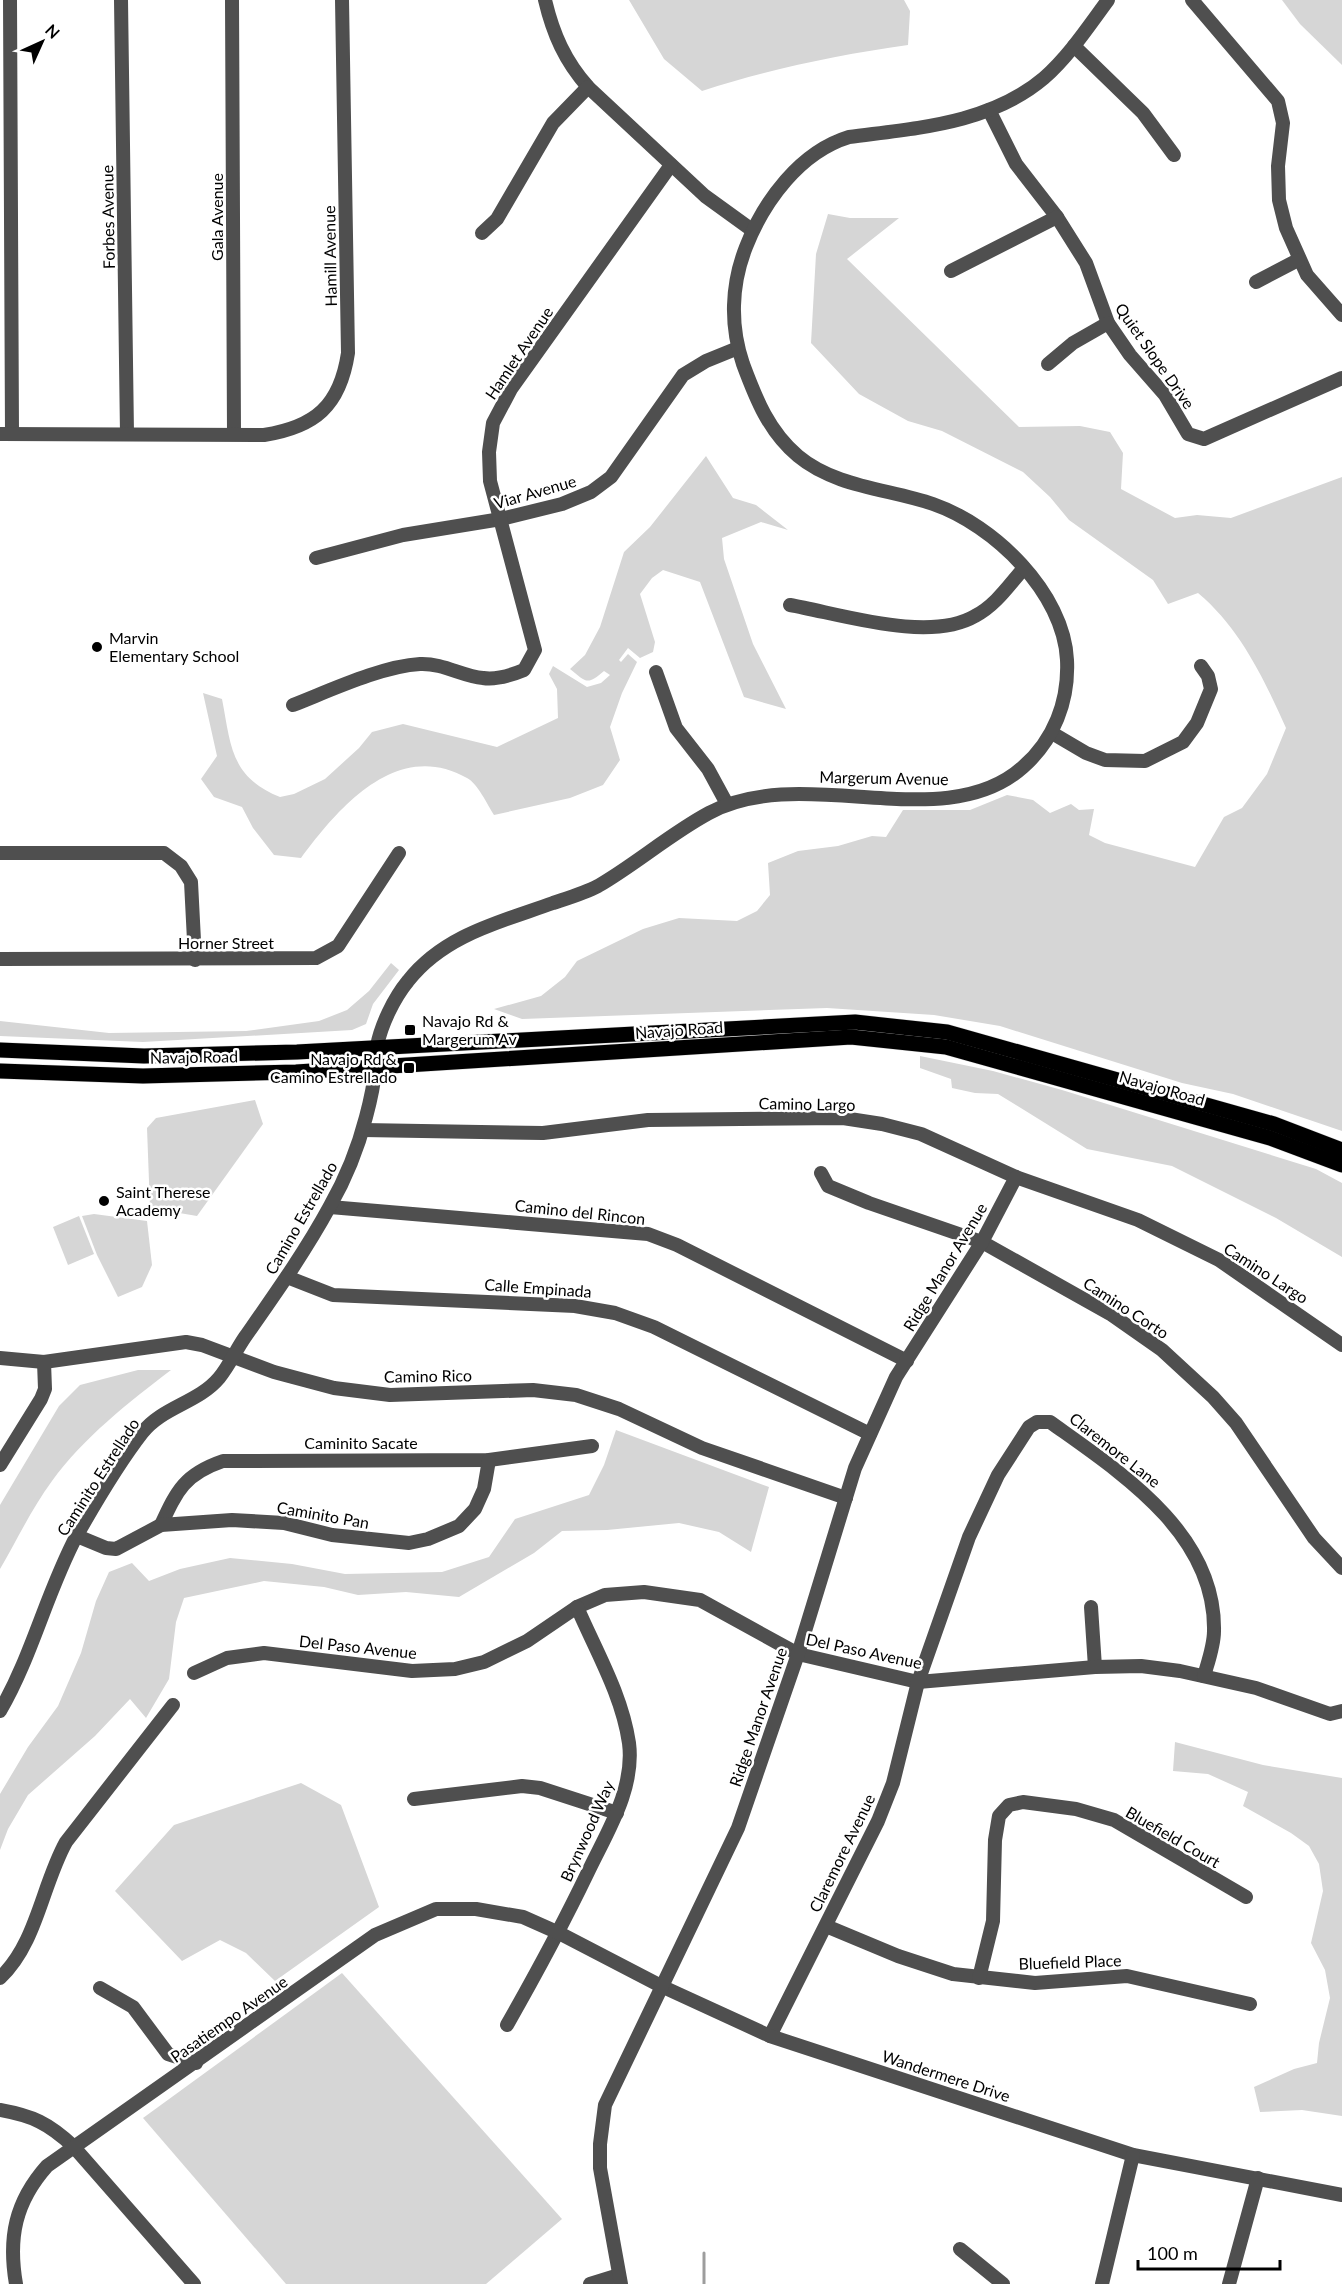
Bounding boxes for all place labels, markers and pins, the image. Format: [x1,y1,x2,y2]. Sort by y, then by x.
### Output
place label: Marvin Elementary School [109,628,239,665]
marker: Marvin Elementary School [90,640,104,654]
place label: Navajo Rd & Margerum Av [422,1011,518,1048]
marker: Navajo Rd & Margerum Av [403,1023,417,1037]
place label: Navajo Rd & Camino Estrellado [270,1049,398,1086]
marker: Navajo Rd & Camino Estrellado [402,1061,416,1075]
place label: Saint Therese Academy [116,1182,211,1219]
marker: Saint Therese Academy [97,1194,111,1208]

